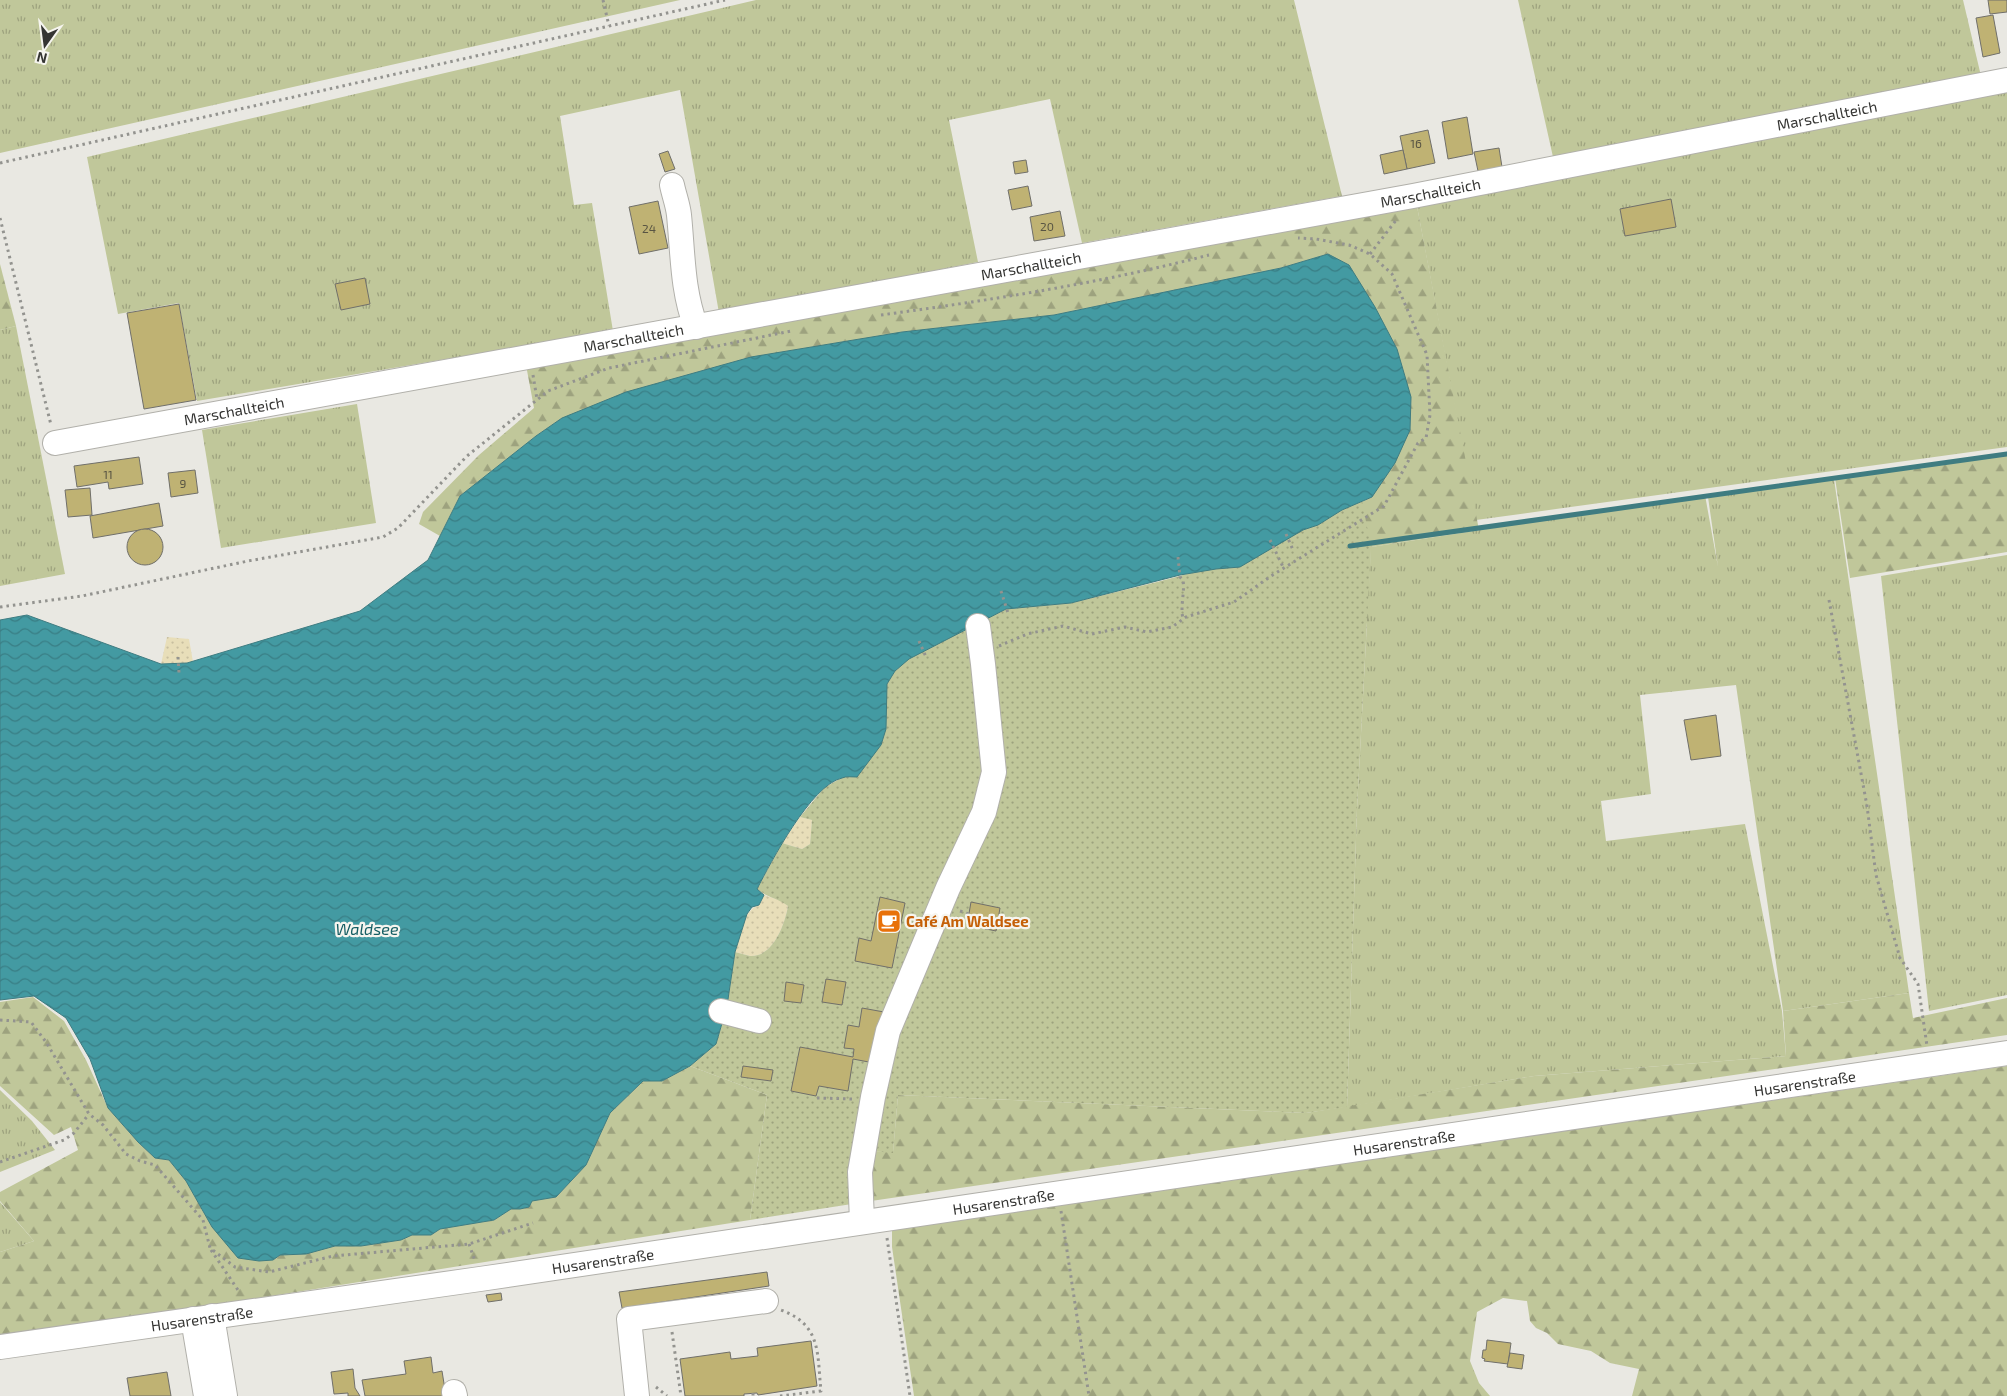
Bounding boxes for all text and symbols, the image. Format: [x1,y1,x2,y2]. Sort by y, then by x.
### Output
north arrow [20,20,70,70]
text: N [35,49,49,68]
street label: Marschallteich [1775,97,1879,134]
house number: 16 [1410,136,1422,150]
street label: Marschallteich [1379,174,1482,211]
house number: 20 [1040,219,1054,233]
house number: 24 [642,221,656,235]
street label: Marschallteich [979,248,1083,283]
street label: Marschallteich [582,320,685,356]
street label: Marschallteich [182,392,286,428]
house number: 11 [103,467,113,481]
house number: 9 [180,476,187,490]
cafe icon: Café Am Waldsee [876,908,902,934]
place label: Café Am Waldsee [906,912,1029,930]
water label: Waldsee [335,919,399,938]
street label: Husarenstraße [1753,1066,1857,1099]
street label: Husarenstraße [1352,1126,1456,1159]
street label: Husarenstraße [951,1185,1056,1218]
street label: Husarenstraße [551,1244,655,1277]
street label: Husarenstraße [150,1302,254,1335]

